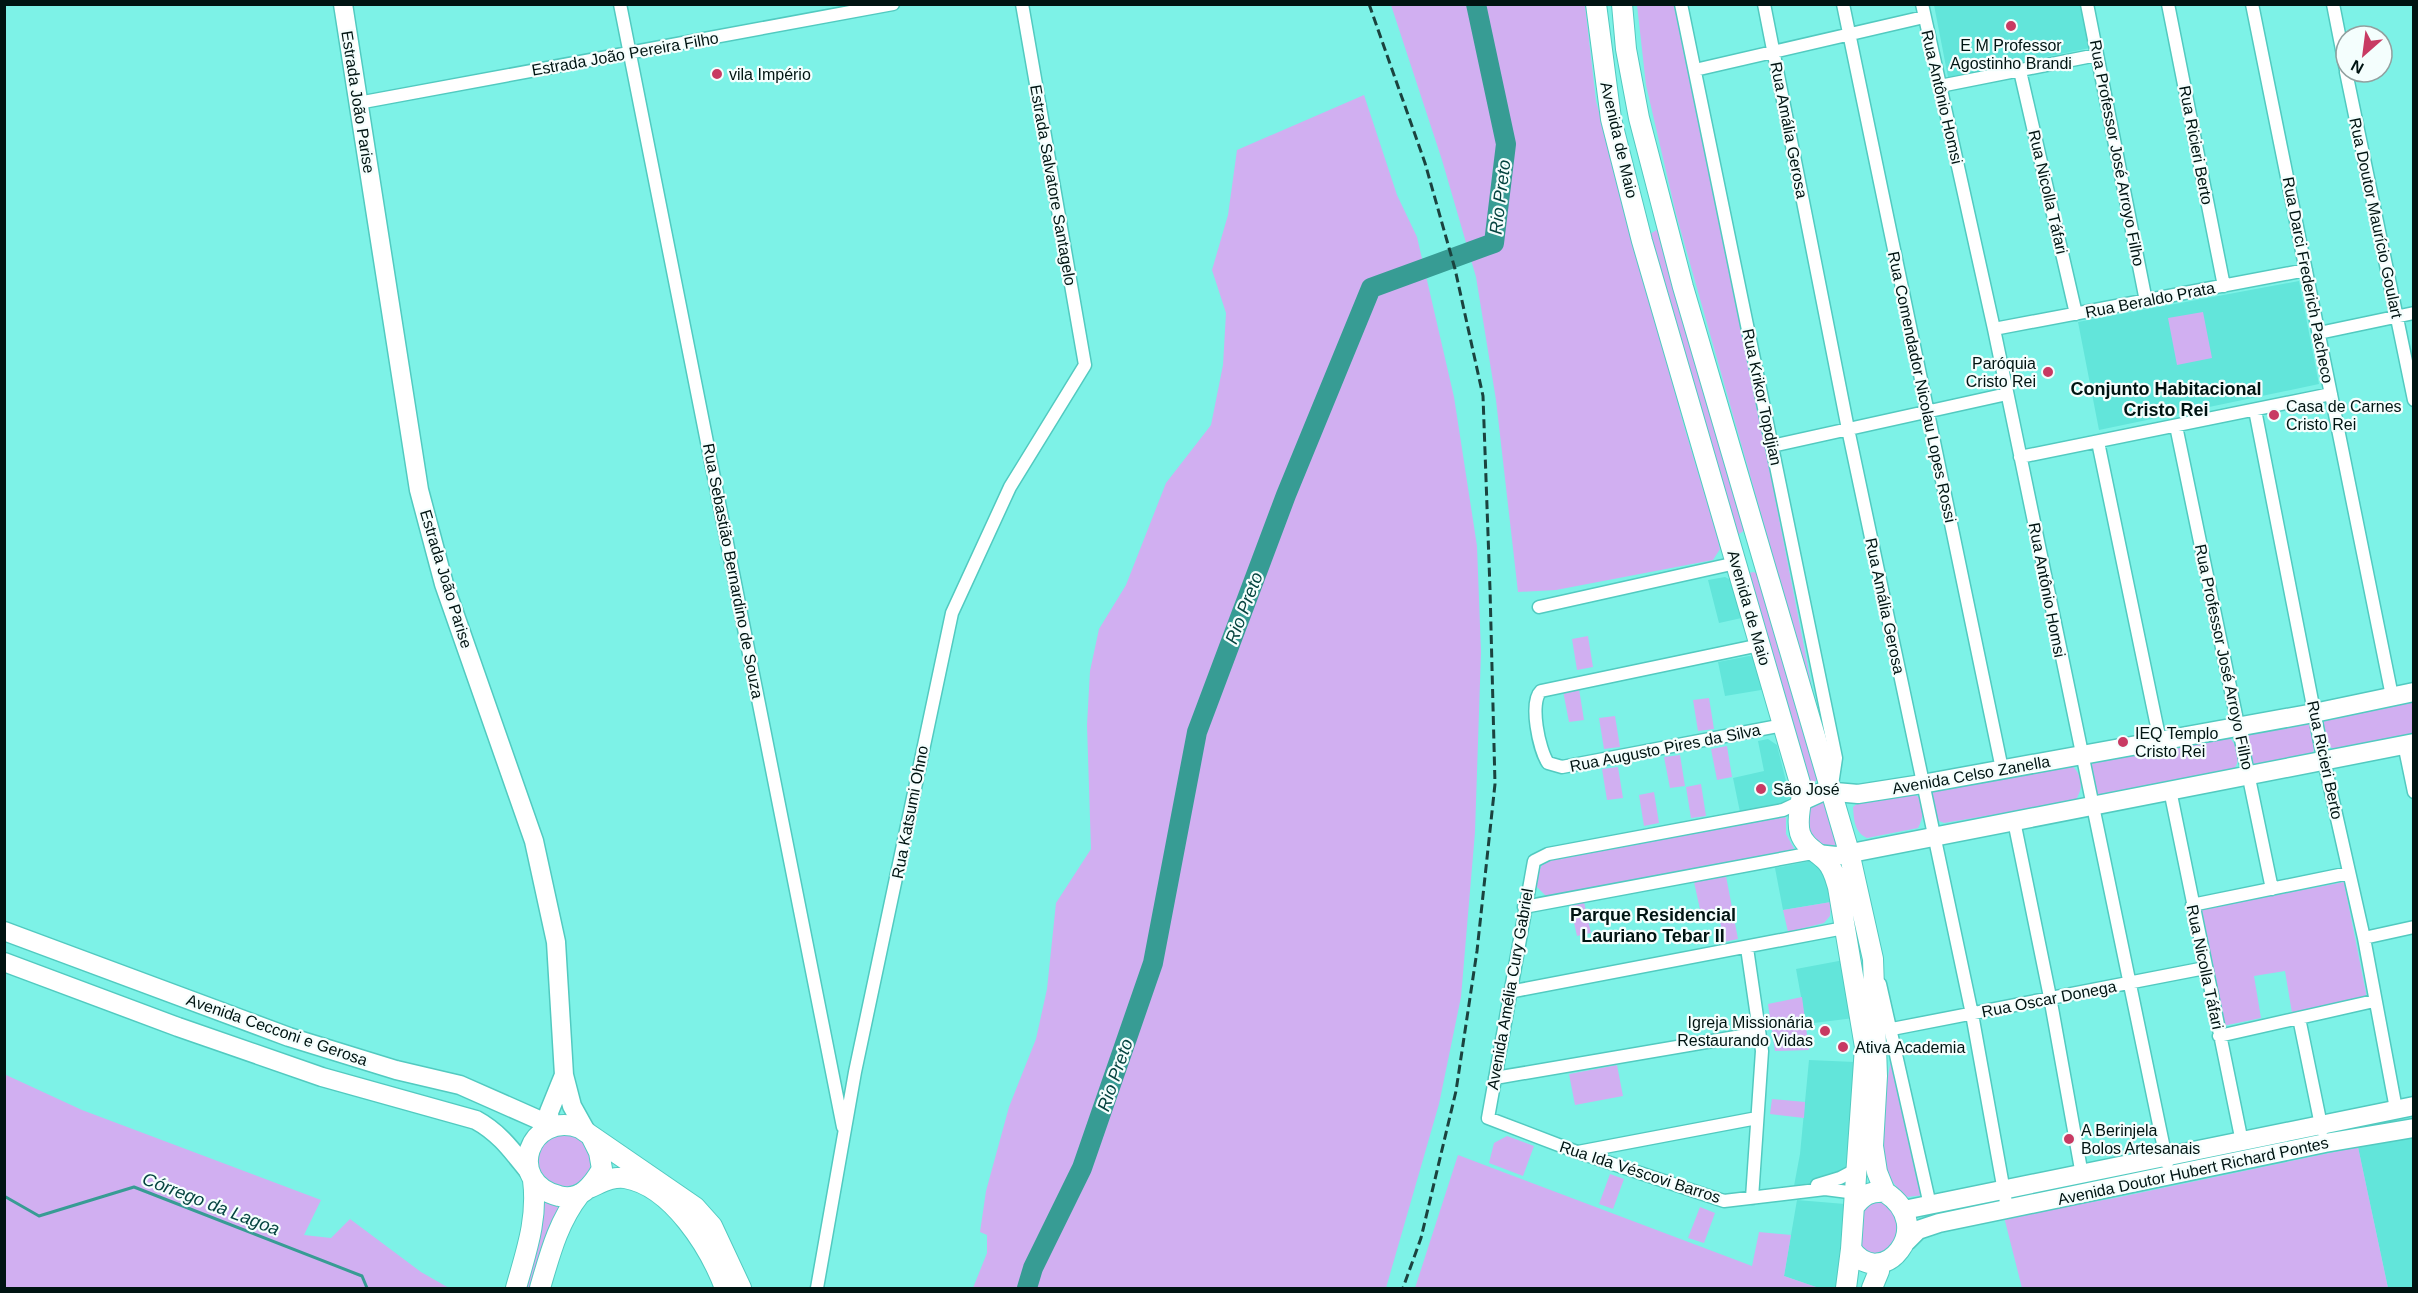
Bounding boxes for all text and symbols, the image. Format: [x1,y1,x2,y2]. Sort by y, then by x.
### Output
marker: E M Professor Agostinho Brandi [2004,19,2018,33]
north arrow [2334,24,2394,84]
street label: Rua Antônio Homsi [1918,28,1966,166]
street label: Estrada João Pereira Filho [530,29,720,79]
street label: Estrada João Parise [338,30,378,175]
place label: E M Professor Agostinho Brandi [1950,37,2072,72]
street label: Rua Professor José Arroyo Filho [2087,38,2147,268]
text: N [2348,57,2366,77]
street label: Rua Amália Gerosa [1767,60,1811,200]
place label: vila Império [729,66,811,83]
marker: vila Império [710,67,724,81]
street label: Avenida de Maio [1597,80,1641,200]
street label: Estrada Salvatore Santagelo [1027,83,1079,287]
street label: Rua Ricieri Berto [2176,84,2216,206]
street label: Rua Doutor Maurício Goulart [2346,116,2406,320]
street label: Rua Nicolla Táfari [2025,128,2071,256]
water label: Rio Preto [1486,159,1514,235]
street label: Rua Darci Frederich Pacheco [2280,175,2336,385]
street label: Rua Comendador Nicolau Lopes Rossi [1885,250,1959,524]
street label: Rua Beraldo Prata [2084,279,2216,321]
street label: Rua Krikor Topdjian [1739,327,1785,467]
place label: Paróquia Cristo Rei [1966,355,2036,390]
marker: Paróquia Cristo Rei [2041,365,2055,379]
district label: Conjunto Habitacional Cristo Rei [2071,379,2262,420]
place label: Casa de Carnes Cristo Rei [2286,398,2402,433]
marker: Casa de Carnes Cristo Rei [2267,408,2281,422]
street label: Rua Sebastião Bernardino de Souza [700,442,766,700]
street label: Estrada João Parise [417,508,475,650]
street label: Rua Antônio Homsi [2026,521,2068,659]
street label: Rua Amália Gerosa [1862,536,1908,676]
street label: Rua Professor José Arroyo Filho [2192,543,2256,772]
street label: Avenida de Maio [1724,549,1774,668]
water label: Rio Preto [1221,569,1267,647]
street label: Rua Ricieri Berto [2304,699,2346,821]
street label: Rua Augusto Pires da Silva [1568,721,1762,775]
place label: IEQ Templo Cristo Rei [2135,725,2218,760]
marker: IEQ Templo Cristo Rei [2116,735,2130,749]
street label: Rua Katsumi Ohno [889,744,931,880]
street label: Avenida Celso Zanella [1891,753,2051,797]
place label: São José [1773,781,1840,798]
marker: São José [1754,782,1768,796]
street label: Avenida Amélia Cury Gabriel [1484,887,1536,1091]
street label: Rua Nicolla Táfari [2183,903,2227,1031]
district label: Parque Residencial Lauriano Tebar II [1570,905,1736,946]
street label: Rua Oscar Donega [1980,978,2118,1020]
street label: Avenida Cecconi e Gerosa [184,991,370,1069]
place label: Igreja Missionária Restaurando Vidas [1677,1014,1813,1049]
marker: Igreja Missionária Restaurando Vidas [1818,1024,1832,1038]
water label: Rio Preto [1093,1036,1137,1114]
place label: Ativa Academia [1855,1039,1965,1056]
marker: Ativa Academia [1836,1040,1850,1054]
place label: A Berinjela Bolos Artesanais [2081,1122,2200,1157]
marker: A Berinjela Bolos Artesanais [2062,1132,2076,1146]
street label: Avenida Doutor Hubert Richard Pontes [2056,1134,2330,1208]
street label: Rua Ida Véscovi Barros [1557,1138,1723,1206]
water label: Córrego da Lagoa [140,1169,282,1239]

